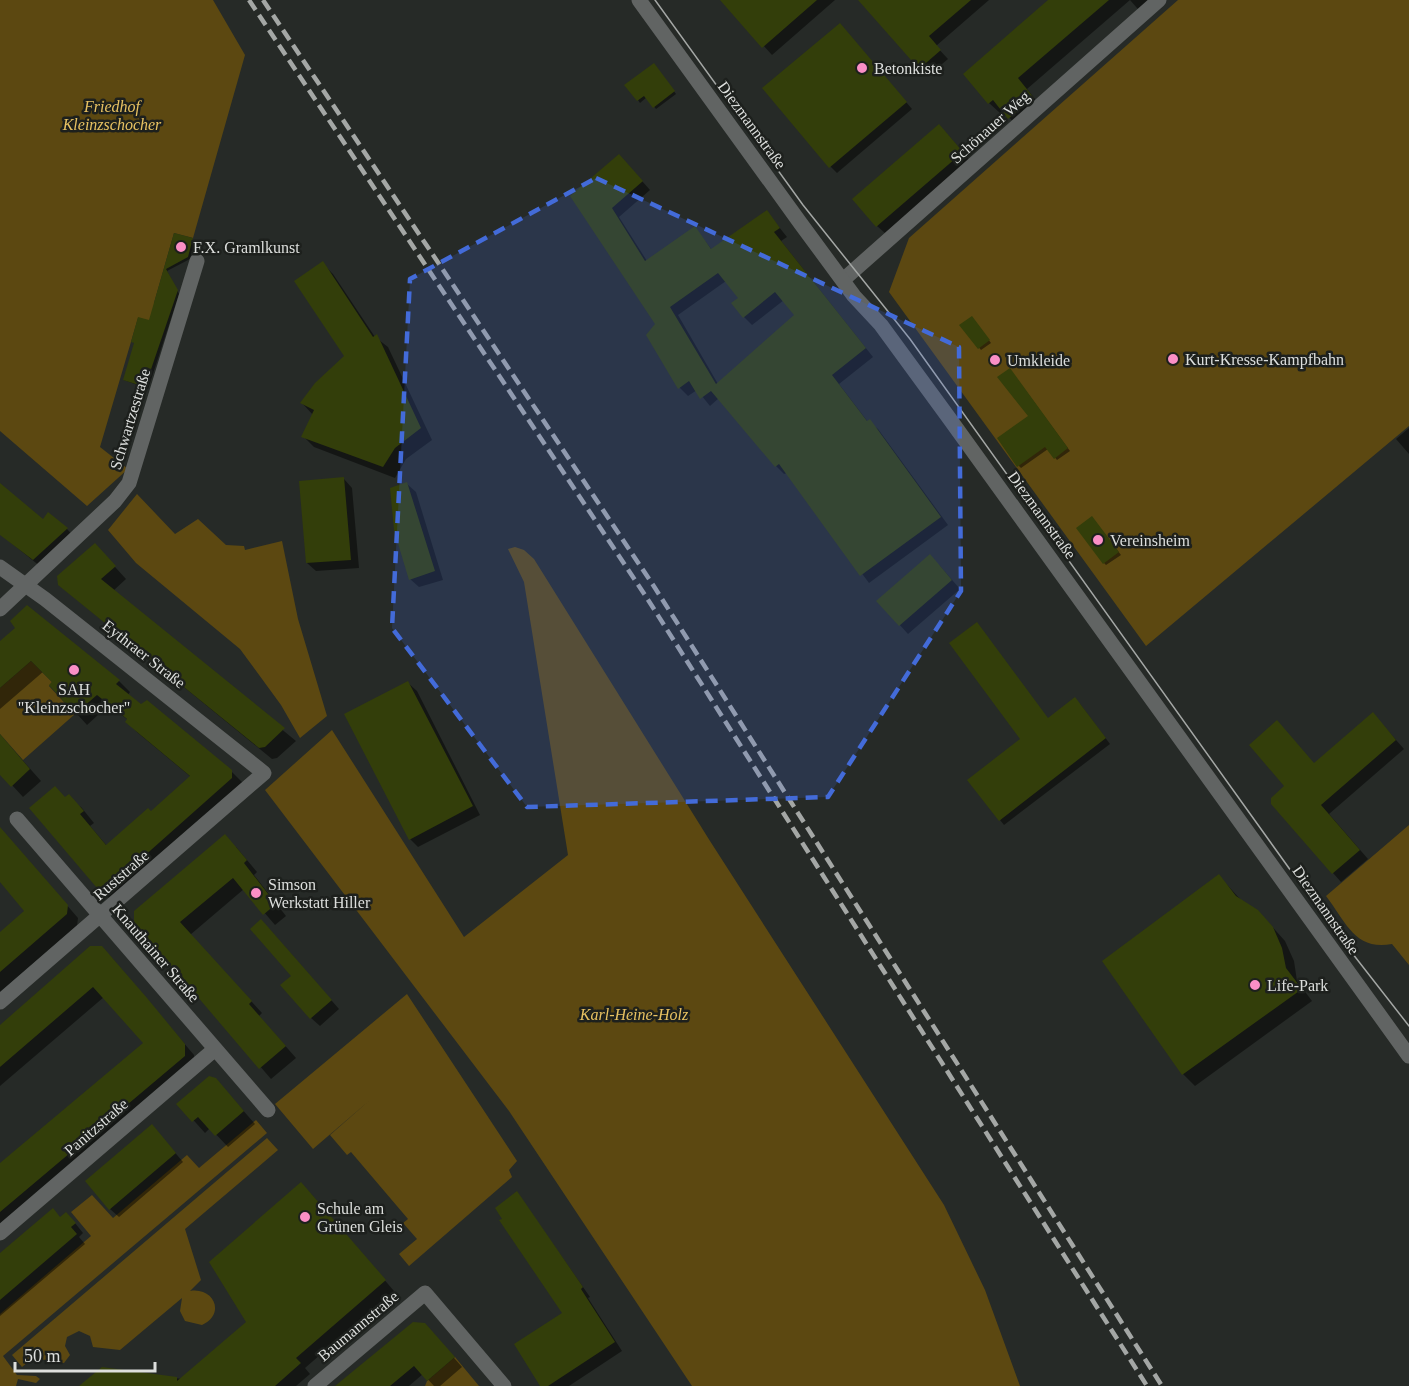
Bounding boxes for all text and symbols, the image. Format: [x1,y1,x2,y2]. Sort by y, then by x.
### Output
place label: Betonkiste [874,60,942,77]
marker: Betonkiste [855,61,869,75]
street label: Diezmannstraße [715,78,789,172]
street label: Schönauer Weg [947,87,1034,168]
park label: Friedhof Kleinzschocher [62,98,162,133]
place label: F.X. Gramlkunst [193,239,300,256]
marker: F.X. Gramlkunst [174,240,188,254]
place label: Kurt-Kresse-Kampfbahn [1185,351,1344,369]
place label: Umkleide [1007,352,1070,369]
marker: Kurt-Kresse-Kampfbahn [1166,352,1180,366]
marker: Umkleide [988,353,1002,367]
street label: Schwartzestraße [107,366,153,472]
street label: Diezmannstraße [1005,468,1079,562]
place label: Vereinsheim [1110,532,1191,549]
marker: Vereinsheim [1091,533,1105,547]
street label: Eythraer Straße [99,617,189,692]
marker: SAH "Kleinzschocher" [67,663,81,677]
place label: SAH "Kleinzschocher" [18,681,130,716]
street label: Ruststraße [90,846,152,904]
street label: Diezmannstraße [1289,863,1363,957]
place label: Simson Werkstatt Hiller [268,876,371,911]
marker: Simson Werkstatt Hiller [249,886,263,900]
street label: Knauthainer Straße [109,901,203,1005]
place label: Life-Park [1267,977,1328,994]
marker: Life-Park [1248,978,1262,992]
park label: Karl-Heine-Holz [579,1006,689,1023]
street label: Panitzstraße [61,1095,131,1159]
place label: Schule am Grünen Gleis [317,1200,403,1235]
marker: Schule am Grünen Gleis [298,1210,312,1224]
street label: Baumannstraße [314,1287,402,1365]
scale bar [15,1335,154,1373]
text: 50 m [24,1346,61,1366]

